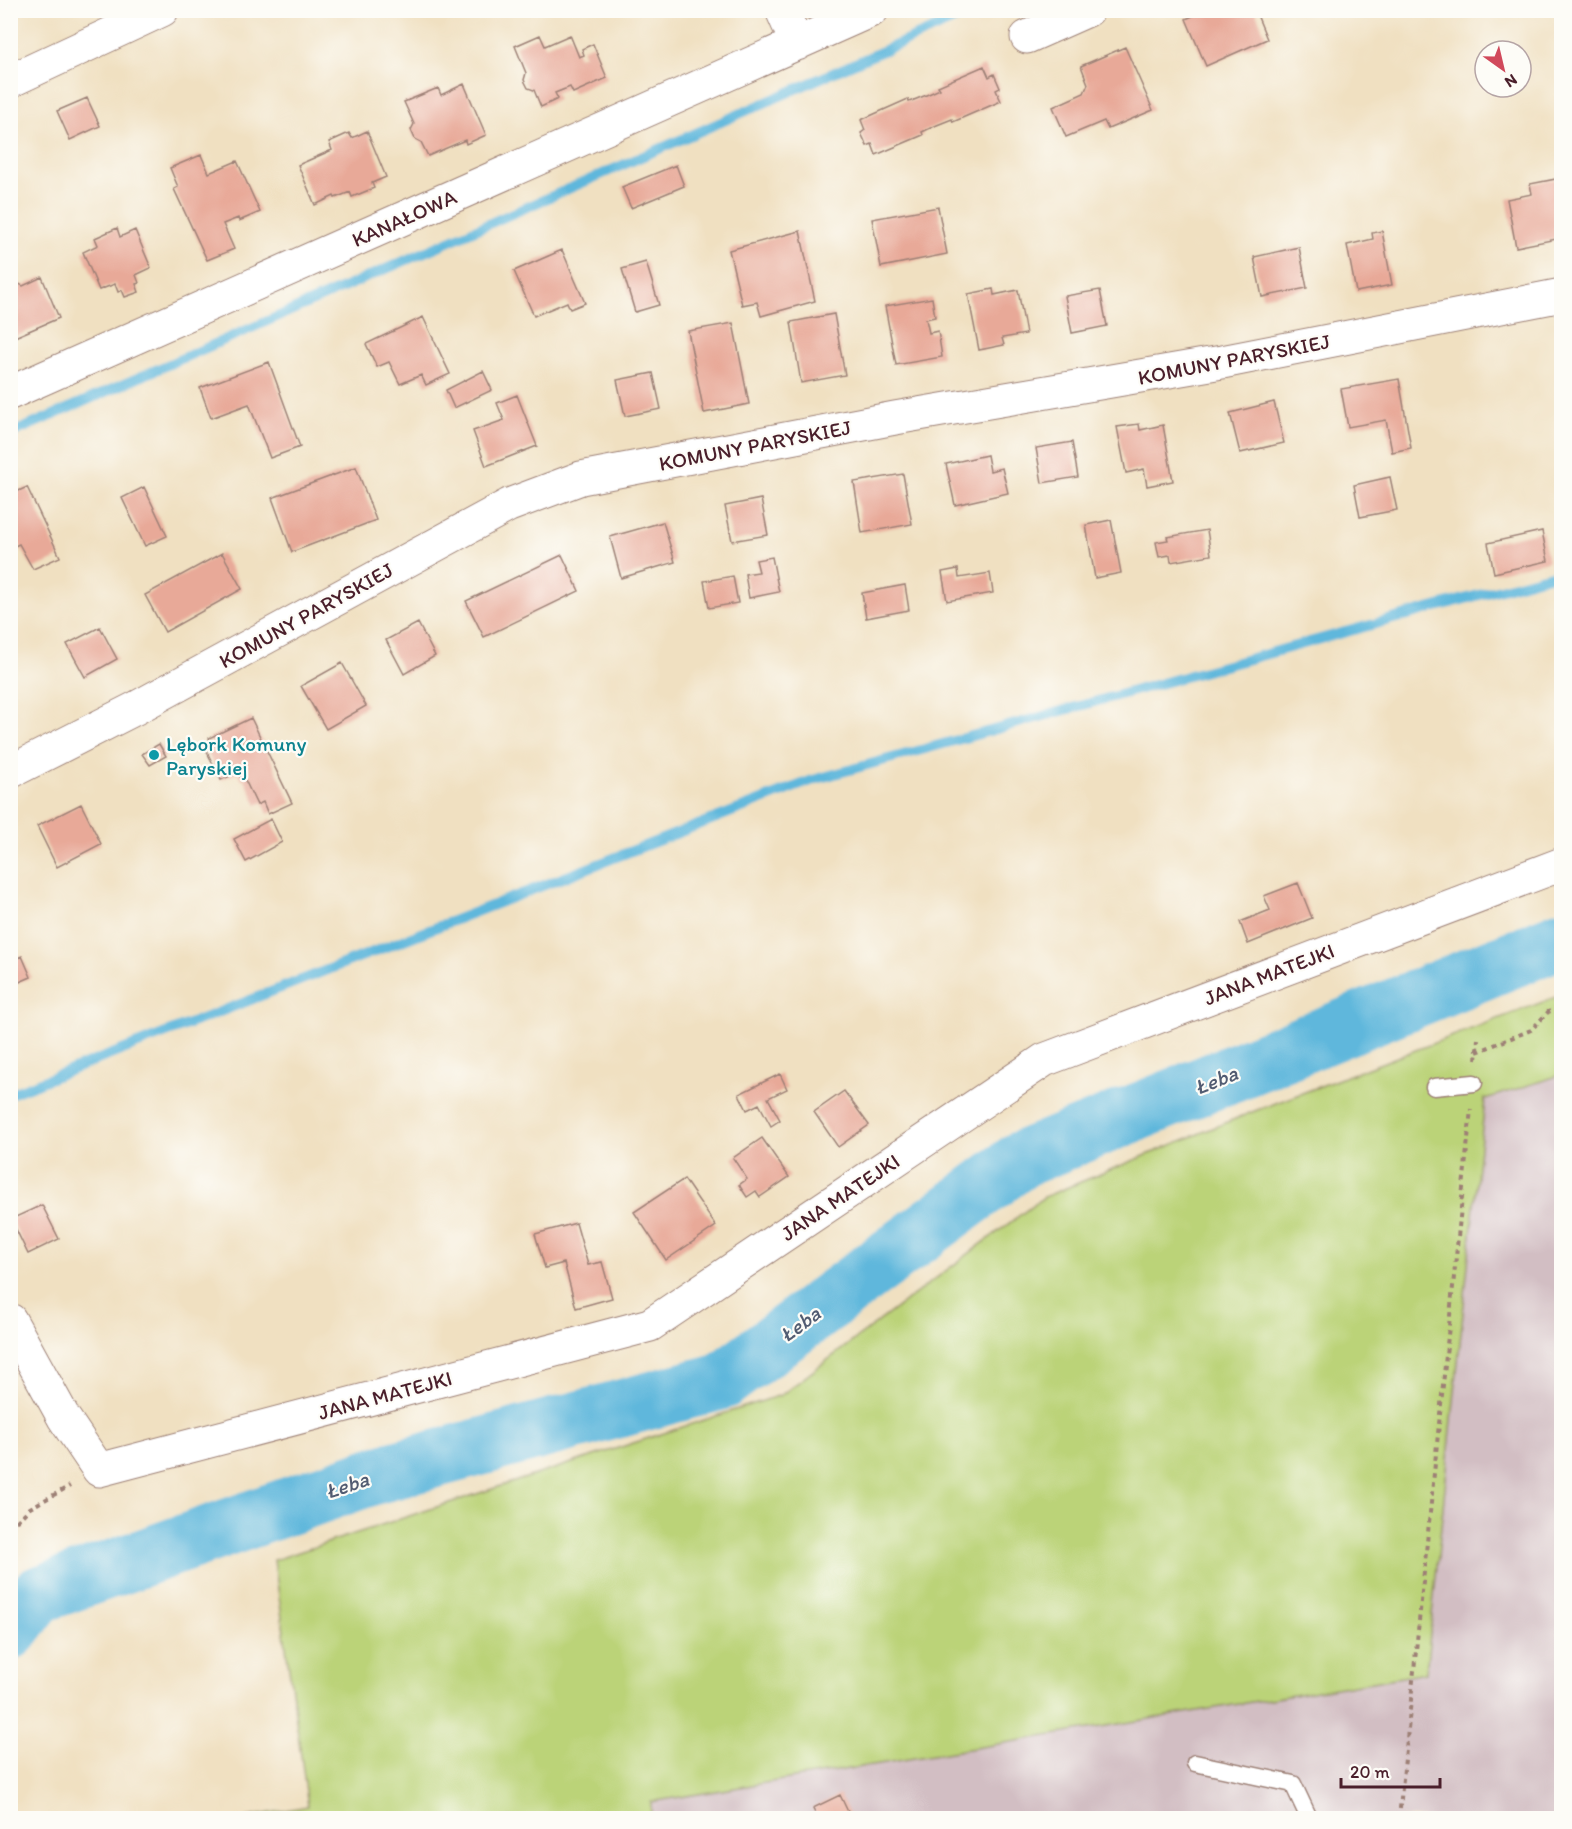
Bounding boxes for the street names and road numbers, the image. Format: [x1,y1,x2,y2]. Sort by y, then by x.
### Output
street label: KANAŁOWA [348,184,461,252]
street label: KOMUNY PARYSKIEJ [1136,328,1332,390]
street label: KOMUNY PARYSKIEJ [657,414,853,476]
street label: KOMUNY PARYSKIEJ [214,557,398,673]
street label: JANA MATEJKI [1200,938,1338,1010]
street label: JANA MATEJKI [776,1148,904,1246]
street label: JANA MATEJKI [315,1365,455,1425]

